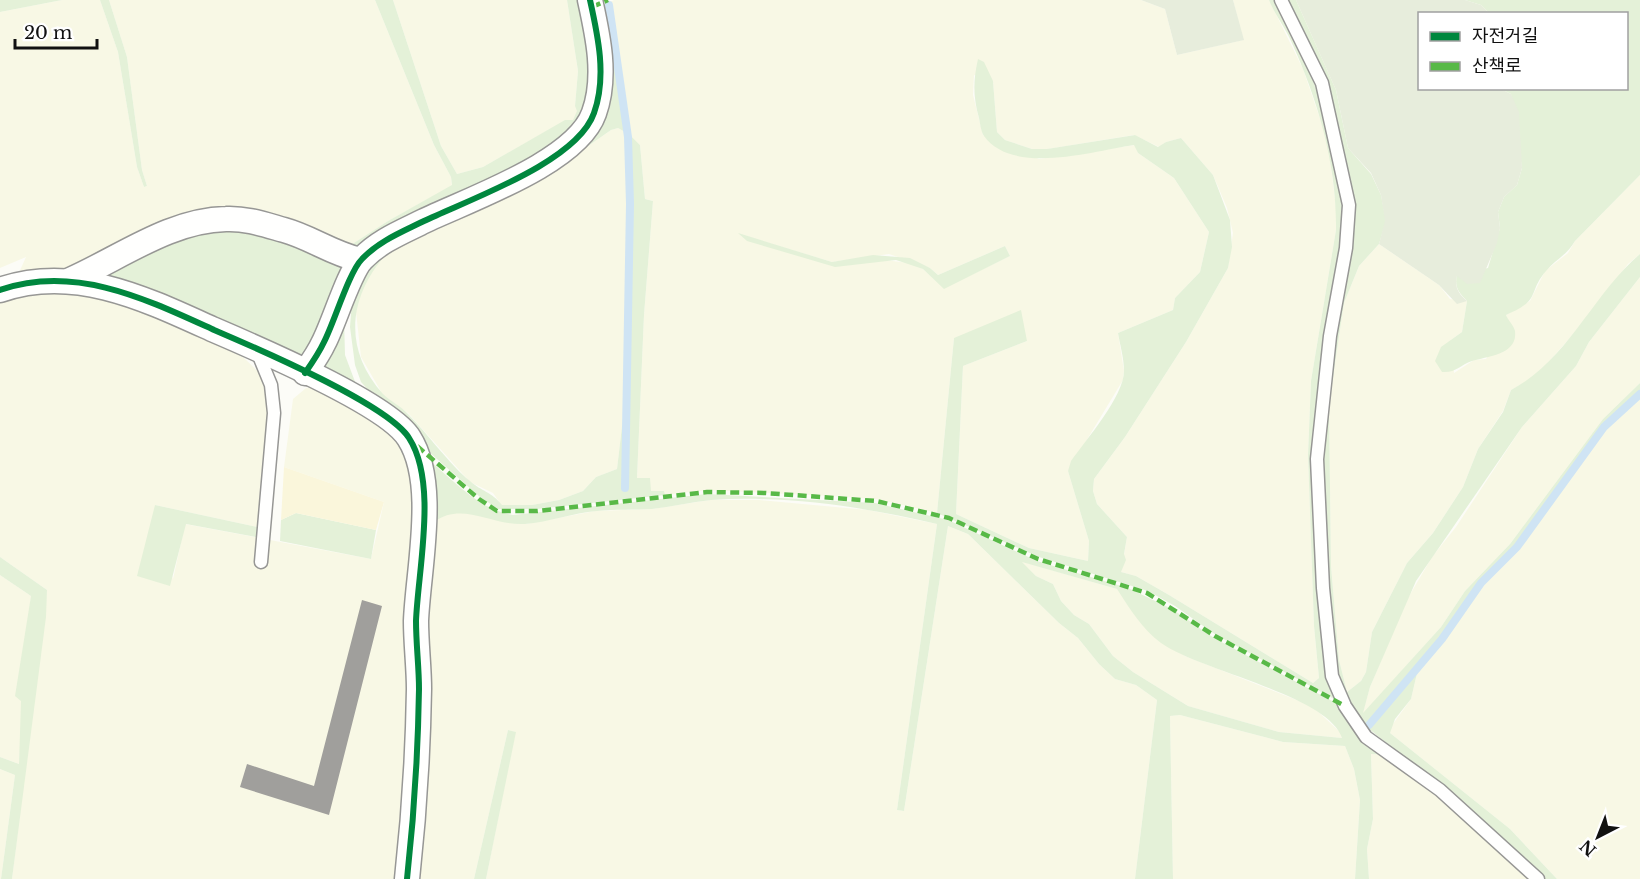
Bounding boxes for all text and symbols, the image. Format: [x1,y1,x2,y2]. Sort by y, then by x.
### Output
scale bar [15,12,98,50]
legend [1418,12,1628,90]
text: 20 m [24,22,72,44]
text: 자전거길 [1472,25,1538,47]
text: 산책로 [1472,55,1522,77]
north arrow [1568,807,1628,867]
text: N [1576,836,1600,861]

